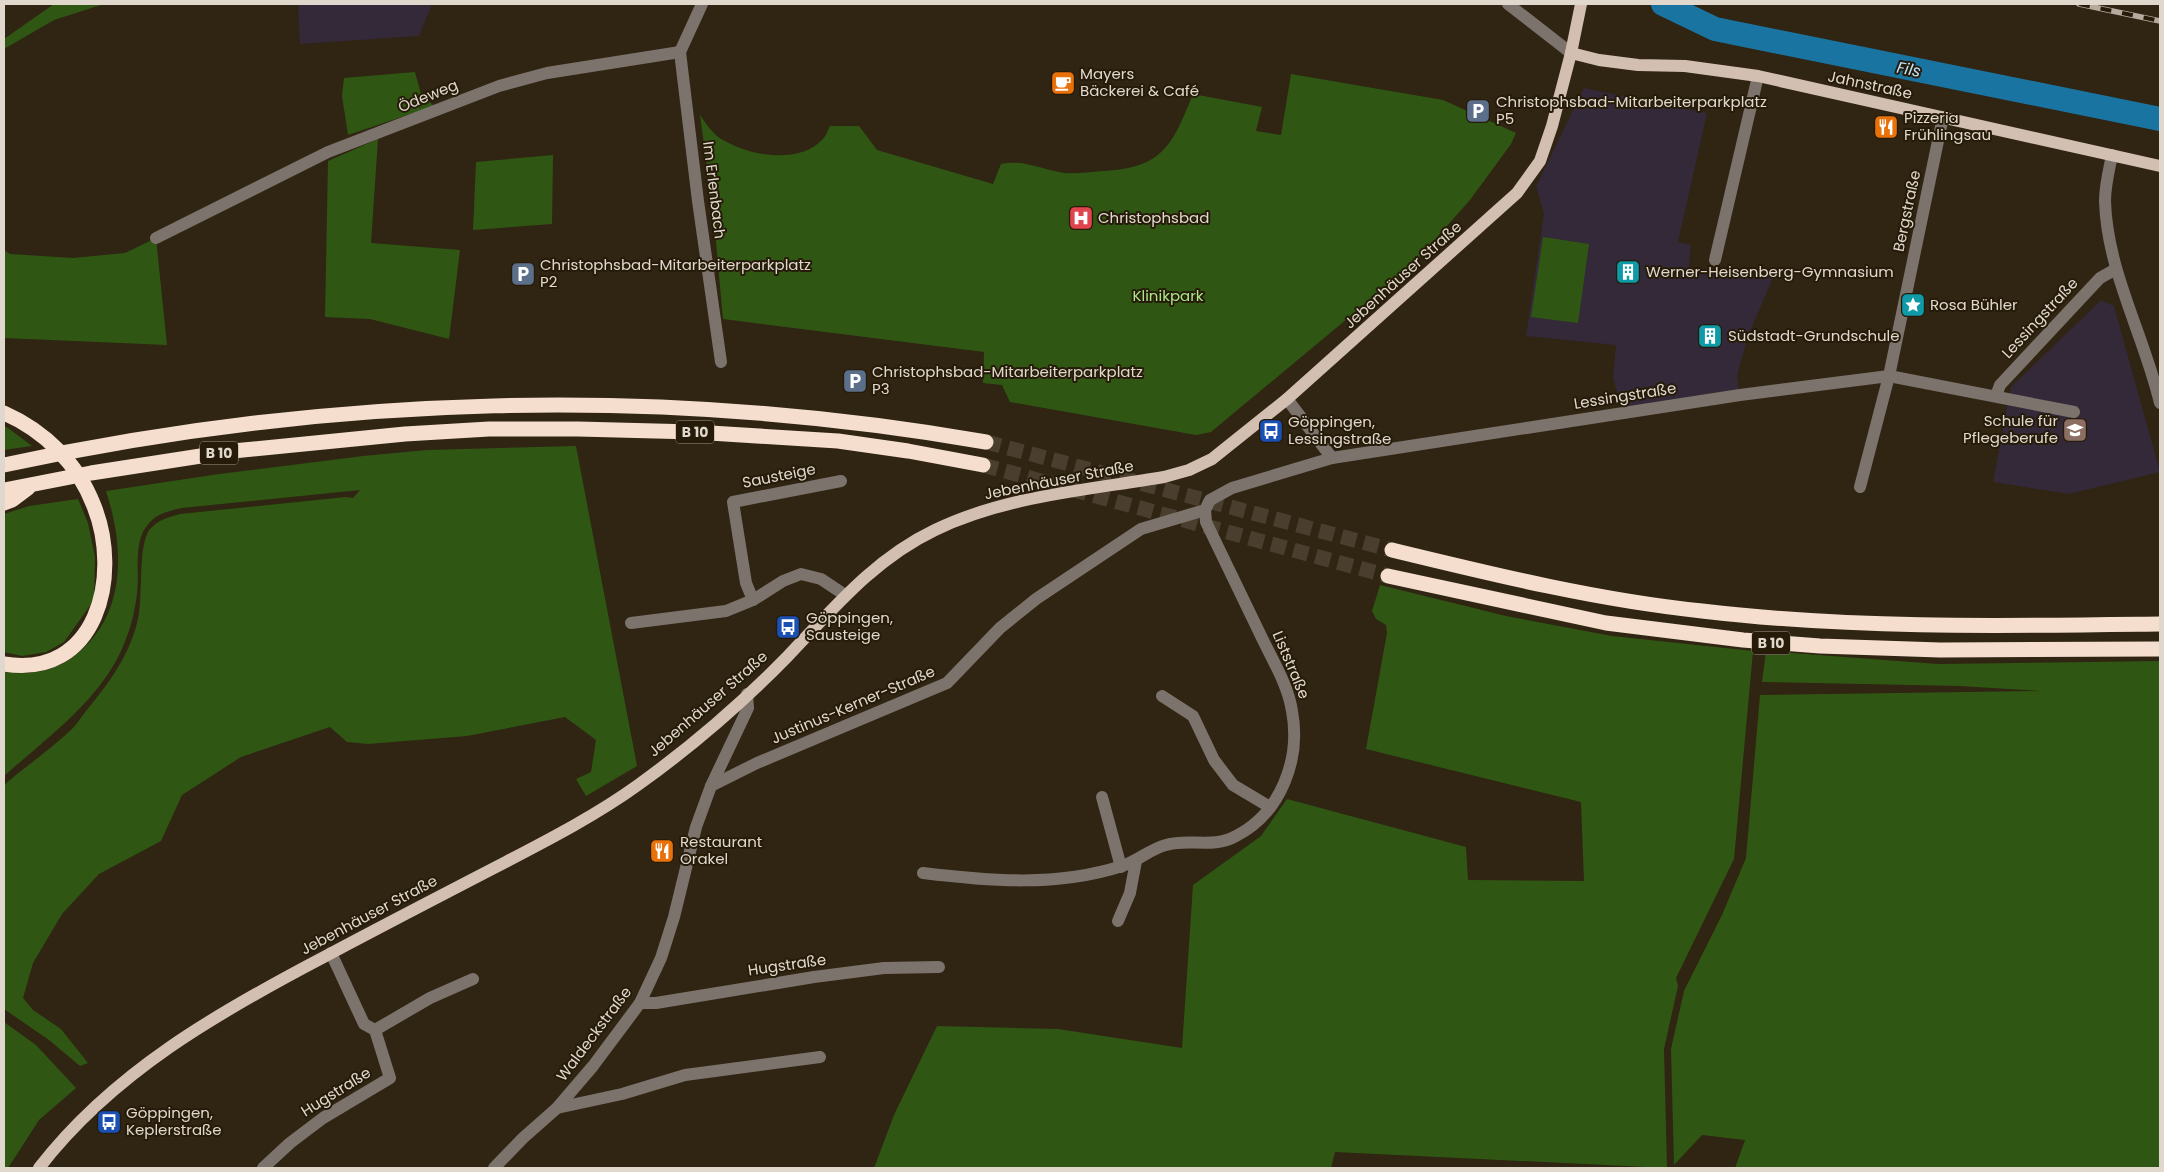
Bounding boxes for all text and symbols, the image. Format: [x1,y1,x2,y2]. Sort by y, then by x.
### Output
water label: Fils [1895,56,1923,83]
place label: Mayers Bäckerei & Café [1080,63,1199,101]
street label: Jahnstraße [1826,65,1914,104]
cafe icon: Mayers Bäckerei & Café [1050,70,1076,96]
street label: Ödeweg [395,74,461,117]
place label: Christophsbad-Mitarbeiterparkplatz P5 [1496,91,1767,129]
parking icon: Christophsbad-Mitarbeiterparkplatz P5 [1465,98,1491,124]
place label: Pizzeria Frühlingsau [1904,107,1991,145]
restaurant icon: Pizzeria Frühlingsau [1873,114,1899,140]
street label: Im Erlenbach [698,140,731,240]
street label: Bergstraße [1888,168,1925,254]
hospital icon: Christophsbad [1068,205,1094,231]
place label: Christophsbad [1098,207,1209,228]
street label: Jebenhäuser Straße [1339,216,1466,333]
place label: Christophsbad-Mitarbeiterparkplatz P2 [540,254,811,292]
building icon: Werner-Heisenberg-Gymnasium [1615,259,1641,285]
parking icon: Christophsbad-Mitarbeiterparkplatz P2 [510,261,536,287]
place label: Werner-Heisenberg-Gymnasium [1646,261,1894,282]
street label: Lessingstraße [1997,273,2083,363]
park label: Klinikpark [1133,285,1204,306]
place icon: Rosa Bühler [1900,292,1926,318]
place label: Rosa Bühler [1930,294,2018,315]
building icon: Südstadt-Grundschule [1697,323,1723,349]
place label: Südstadt-Grundschule [1728,325,1900,346]
place label: Christophsbad-Mitarbeiterparkplatz P3 [872,361,1143,399]
parking icon: Christophsbad-Mitarbeiterparkplatz P3 [842,368,868,394]
street label: Lessingstraße [1572,377,1678,414]
place label: Schule für Pflegeberufe [1963,410,2058,448]
place label: Göppingen, Lessingstraße [1288,411,1391,449]
school or university icon: Schule für Pflegeberufe [2062,417,2088,443]
bus stop icon: Göppingen, Lessingstraße [1258,418,1284,444]
road number: B 10 [676,421,714,444]
road number: B 10 [200,442,238,464]
street label: Jebenhäuser Straße [982,455,1135,504]
street label: Sausteige [740,458,817,493]
place label: Göppingen, Sausteige [806,607,893,645]
bus stop icon: Göppingen, Sausteige [775,614,801,640]
street label: Liststraße [1268,628,1315,702]
road number: B 10 [1752,632,1790,654]
street label: Jebenhäuser Straße [643,646,772,761]
street label: Justinus-Kerner-Straße [768,660,938,749]
place label: Restaurant Orakel [680,831,762,869]
restaurant icon: Restaurant Orakel [649,838,675,864]
street label: Jebenhäuser Straße [297,870,441,959]
street label: Hugstraße [747,949,827,980]
street label: Waldeckstraße [551,982,636,1085]
street label: Hugstraße [297,1062,375,1121]
place label: Göppingen, Keplerstraße [126,1102,222,1140]
bus stop icon: Göppingen, Keplerstraße [96,1109,122,1135]

